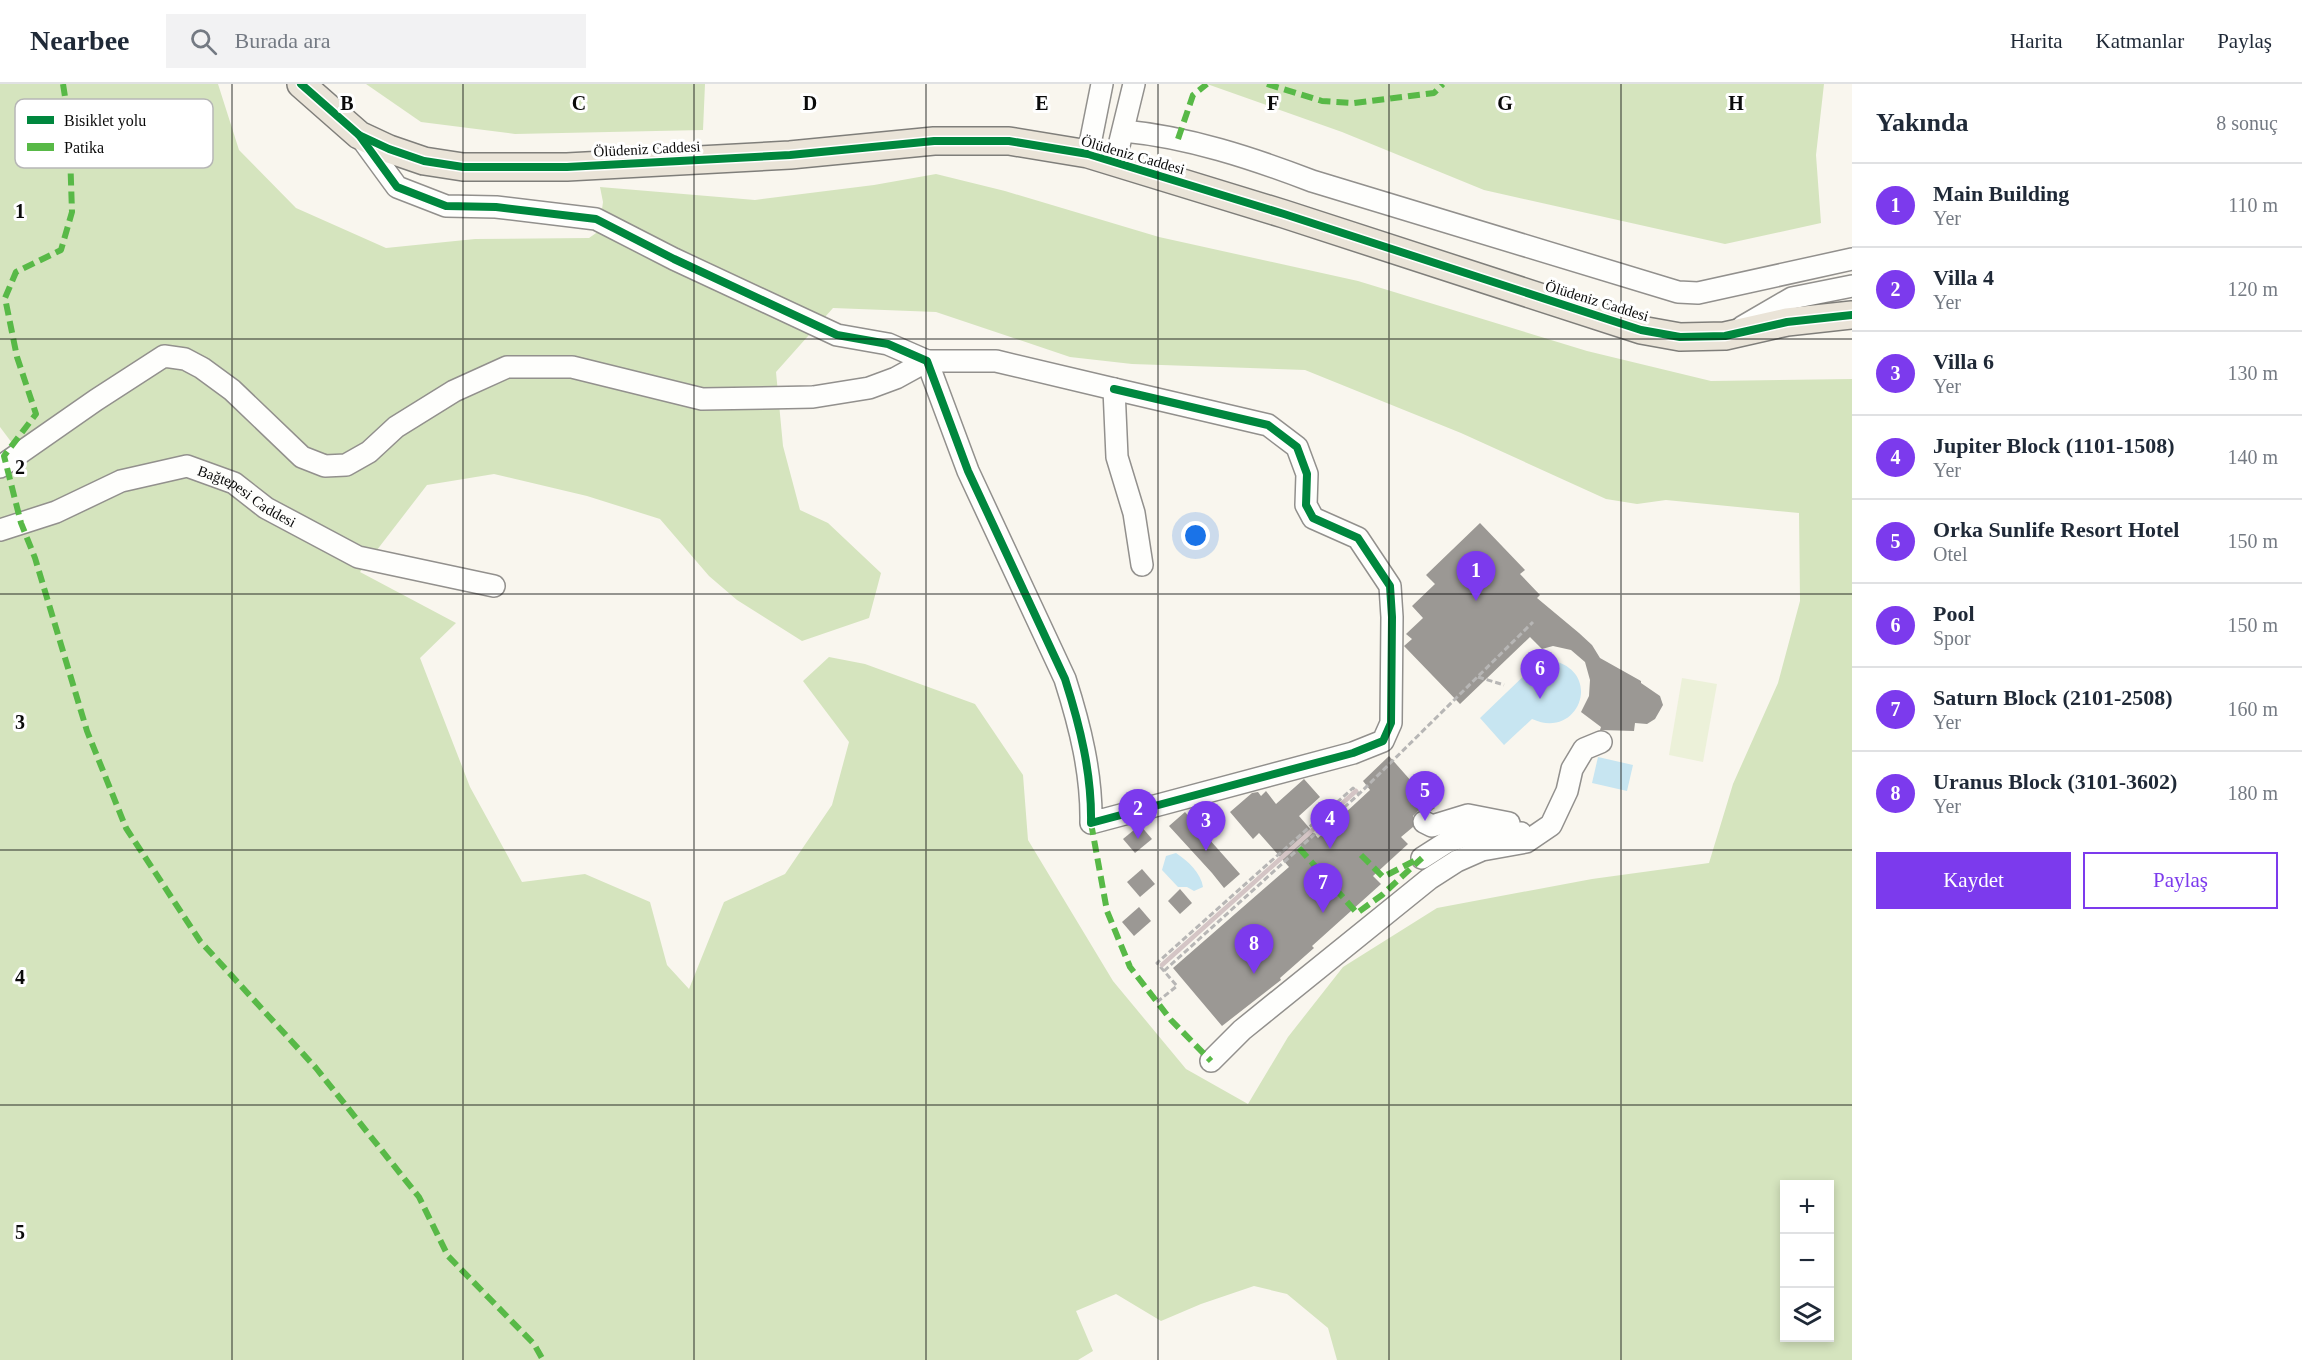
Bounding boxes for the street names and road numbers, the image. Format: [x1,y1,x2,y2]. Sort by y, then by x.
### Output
street label: Ölüdeniz Caddesi [1079,133,1187,177]
street label: Ölüdeniz Caddesi [593,138,701,160]
street label: Ölüdeniz Caddesi [1543,278,1651,324]
street label: Bağtepesi Caddesi [195,462,299,530]

